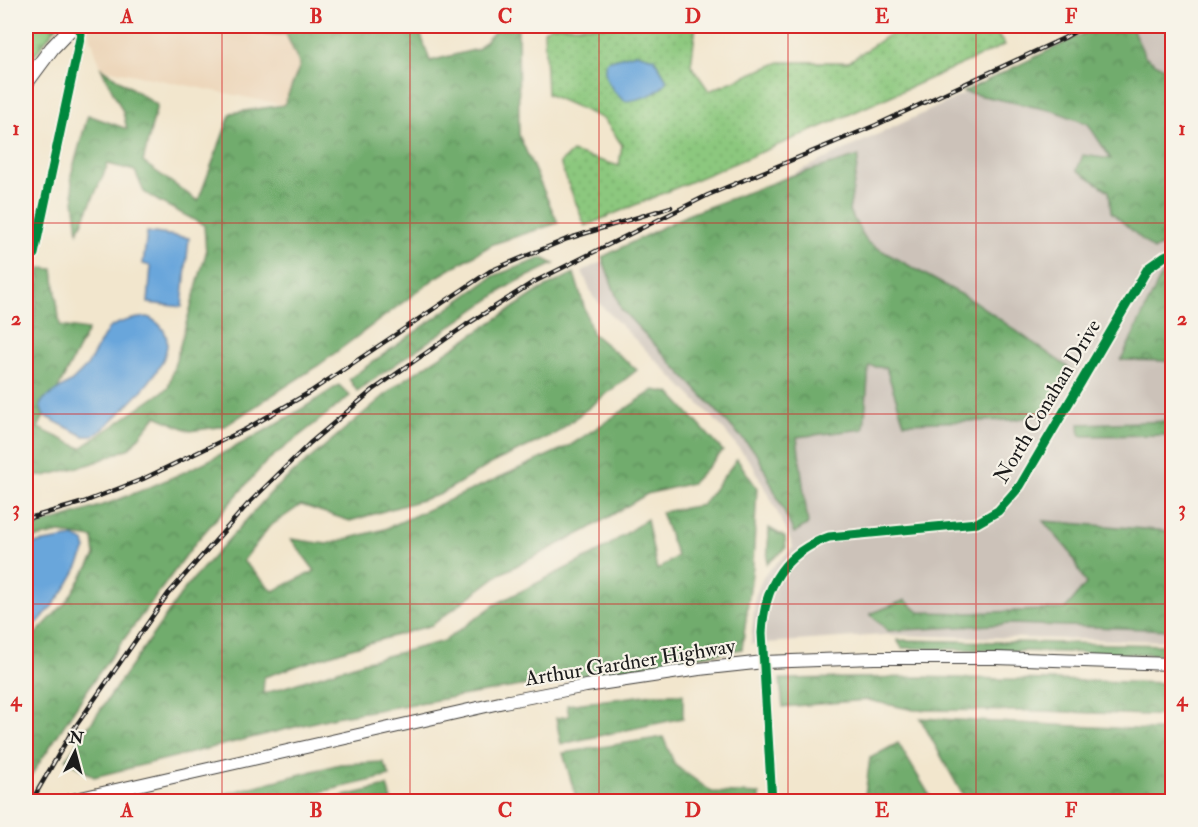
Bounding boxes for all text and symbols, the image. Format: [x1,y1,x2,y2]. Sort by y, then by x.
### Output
text: A [120,4,134,29]
text: B [309,4,323,29]
text: C [498,4,512,29]
text: D [685,4,701,29]
text: E [875,4,890,29]
text: F [1065,4,1078,29]
text: 1 [12,116,20,141]
text: 1 [1178,116,1186,141]
text: 2 [11,306,21,331]
text: 2 [1177,306,1187,331]
street label: North Conahan Drive [988,314,1107,488]
text: 3 [12,496,20,521]
text: 3 [1178,496,1186,521]
street label: Arthur Gardner Highway [522,632,738,693]
text: 4 [10,687,23,712]
text: 4 [1176,687,1189,712]
north arrow [45,722,105,782]
text: N [67,727,85,749]
text: A [120,798,134,823]
text: B [309,798,323,823]
text: C [498,798,512,823]
text: D [685,798,701,823]
text: E [875,798,890,823]
text: F [1065,798,1078,823]

